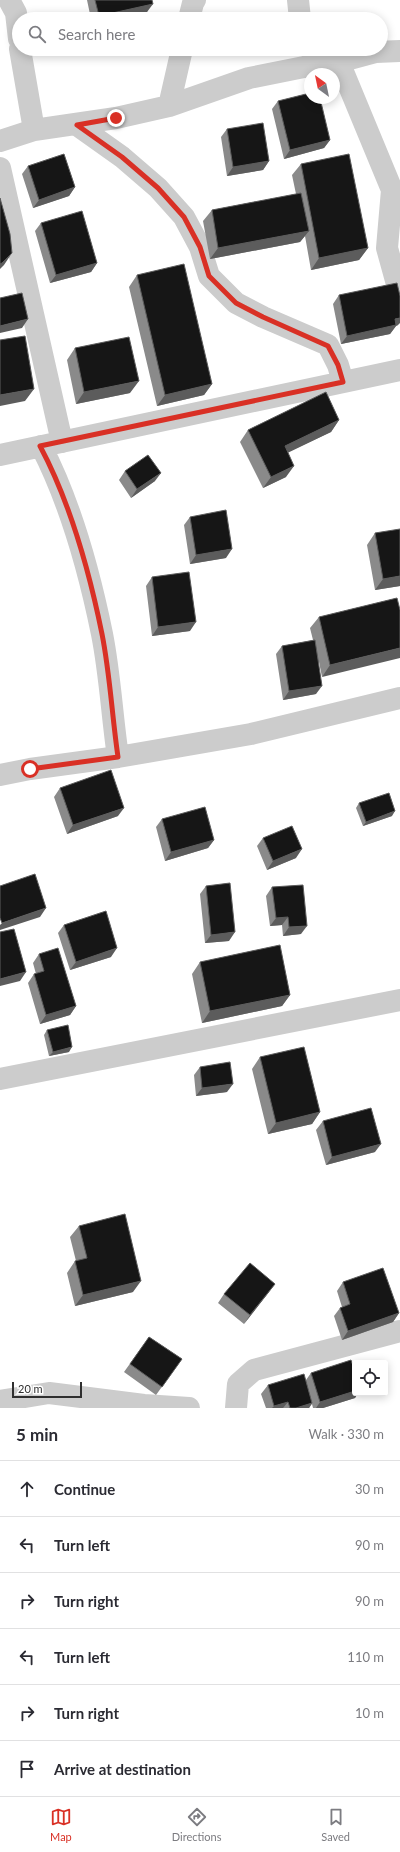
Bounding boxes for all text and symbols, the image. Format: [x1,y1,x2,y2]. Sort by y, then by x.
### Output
search box [12,12,388,56]
icon: search [26,23,48,45]
text: Search here [58,25,135,43]
north arrow [304,68,340,104]
route end [107,109,125,127]
route start [21,760,39,778]
map controls [352,1360,388,1396]
button: locate [352,1360,388,1396]
scale bar [12,1380,82,1399]
text: 20 m [18,1382,43,1395]
text: 5 min [16,1424,58,1445]
text: Walk · 330 m [308,1426,384,1442]
icon: ahead [16,1478,38,1500]
text: Continue [54,1480,115,1498]
text: 30 m [355,1481,384,1497]
icon: left [16,1534,38,1556]
text: Turn left [54,1536,110,1554]
text: 90 m [355,1537,384,1553]
icon: right [16,1590,38,1612]
text: Turn right [54,1592,119,1610]
text: 90 m [355,1593,384,1609]
icon: left [16,1646,38,1668]
text: Turn left [54,1648,110,1666]
text: 110 m [347,1649,384,1665]
icon: right [16,1702,38,1724]
text: Turn right [54,1704,119,1722]
text: 10 m [355,1705,384,1721]
icon: arrive [16,1758,38,1780]
text: Arrive at destination [54,1760,191,1778]
tab: Map [50,1806,72,1843]
tab: Directions [172,1806,221,1843]
tab: Saved [321,1806,350,1843]

